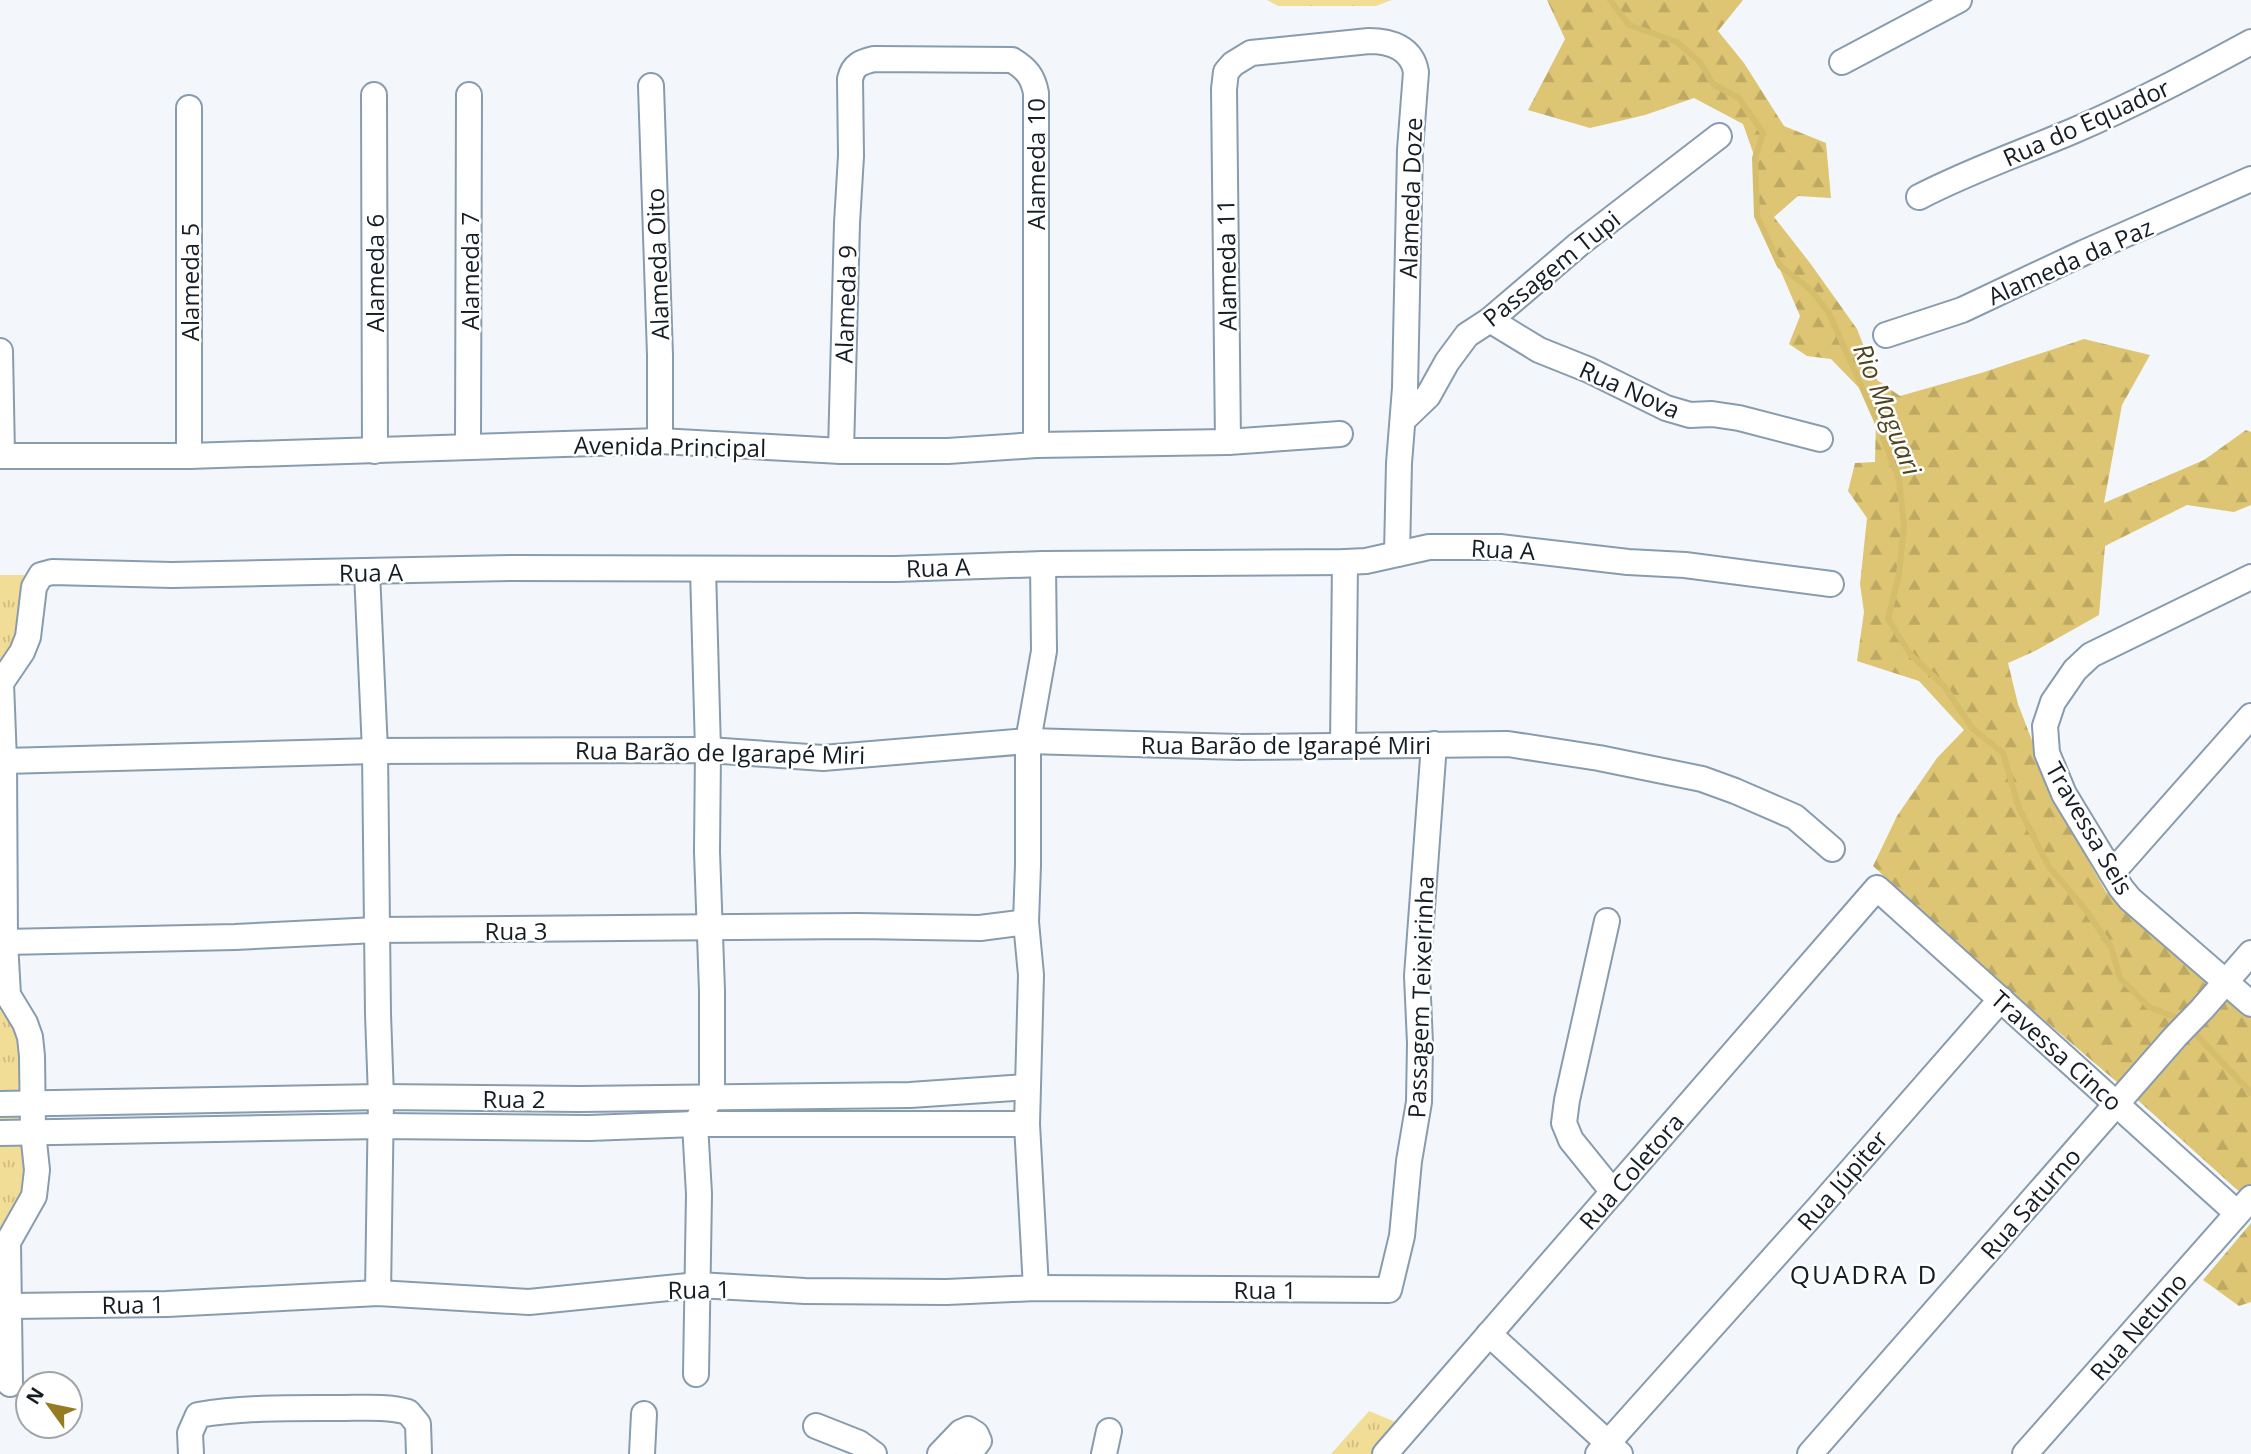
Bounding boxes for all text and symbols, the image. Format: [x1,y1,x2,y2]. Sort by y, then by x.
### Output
street label: Rua do Equador [1997,70,2175,174]
street label: Alameda 10 [1019,98,1052,230]
street label: Alameda Doze [1391,117,1429,279]
street label: Alameda Oito [638,187,676,341]
street label: Alameda 11 [1208,199,1244,331]
street label: Passagem Tupi [1475,202,1627,334]
street label: Alameda da Paz [1982,210,2158,312]
street label: Alameda 7 [453,212,486,330]
street label: Alameda 6 [358,214,391,332]
street label: Alameda 5 [173,223,206,341]
street label: Alameda 9 [826,244,864,364]
water label: Rio Maguari [1845,338,1931,481]
street label: Rua Nova [1574,352,1686,426]
street label: Avenida Principal [574,428,766,464]
street label: Rua A [1470,531,1537,567]
street label: Rua A [905,549,972,585]
street label: Rua A [339,555,404,589]
street label: Rua Barão de Igarapé Miri [1141,728,1431,761]
street label: Rua Barão de Igarapé Miri [575,733,865,771]
street label: Travessa Seis [2039,755,2141,901]
street label: Passagem Teixeirinha [1399,875,1441,1119]
street label: Rua 3 [485,914,547,947]
street label: Travessa Cinco [1984,982,2130,1118]
street label: Rua 2 [483,1082,545,1115]
street label: Rua Coletora [1571,1106,1691,1236]
street label: Rua Júpiter [1789,1123,1895,1237]
street label: Rua Saturno [1972,1140,2088,1266]
district label: QUADRA D [1790,1256,1938,1292]
street label: Rua Netuno [2082,1265,2194,1387]
street label: Rua 1 [667,1272,731,1306]
street label: Rua 1 [1234,1273,1296,1306]
street label: Rua 1 [101,1287,165,1321]
north arrow [14,1370,84,1440]
text: N [20,1382,50,1409]

